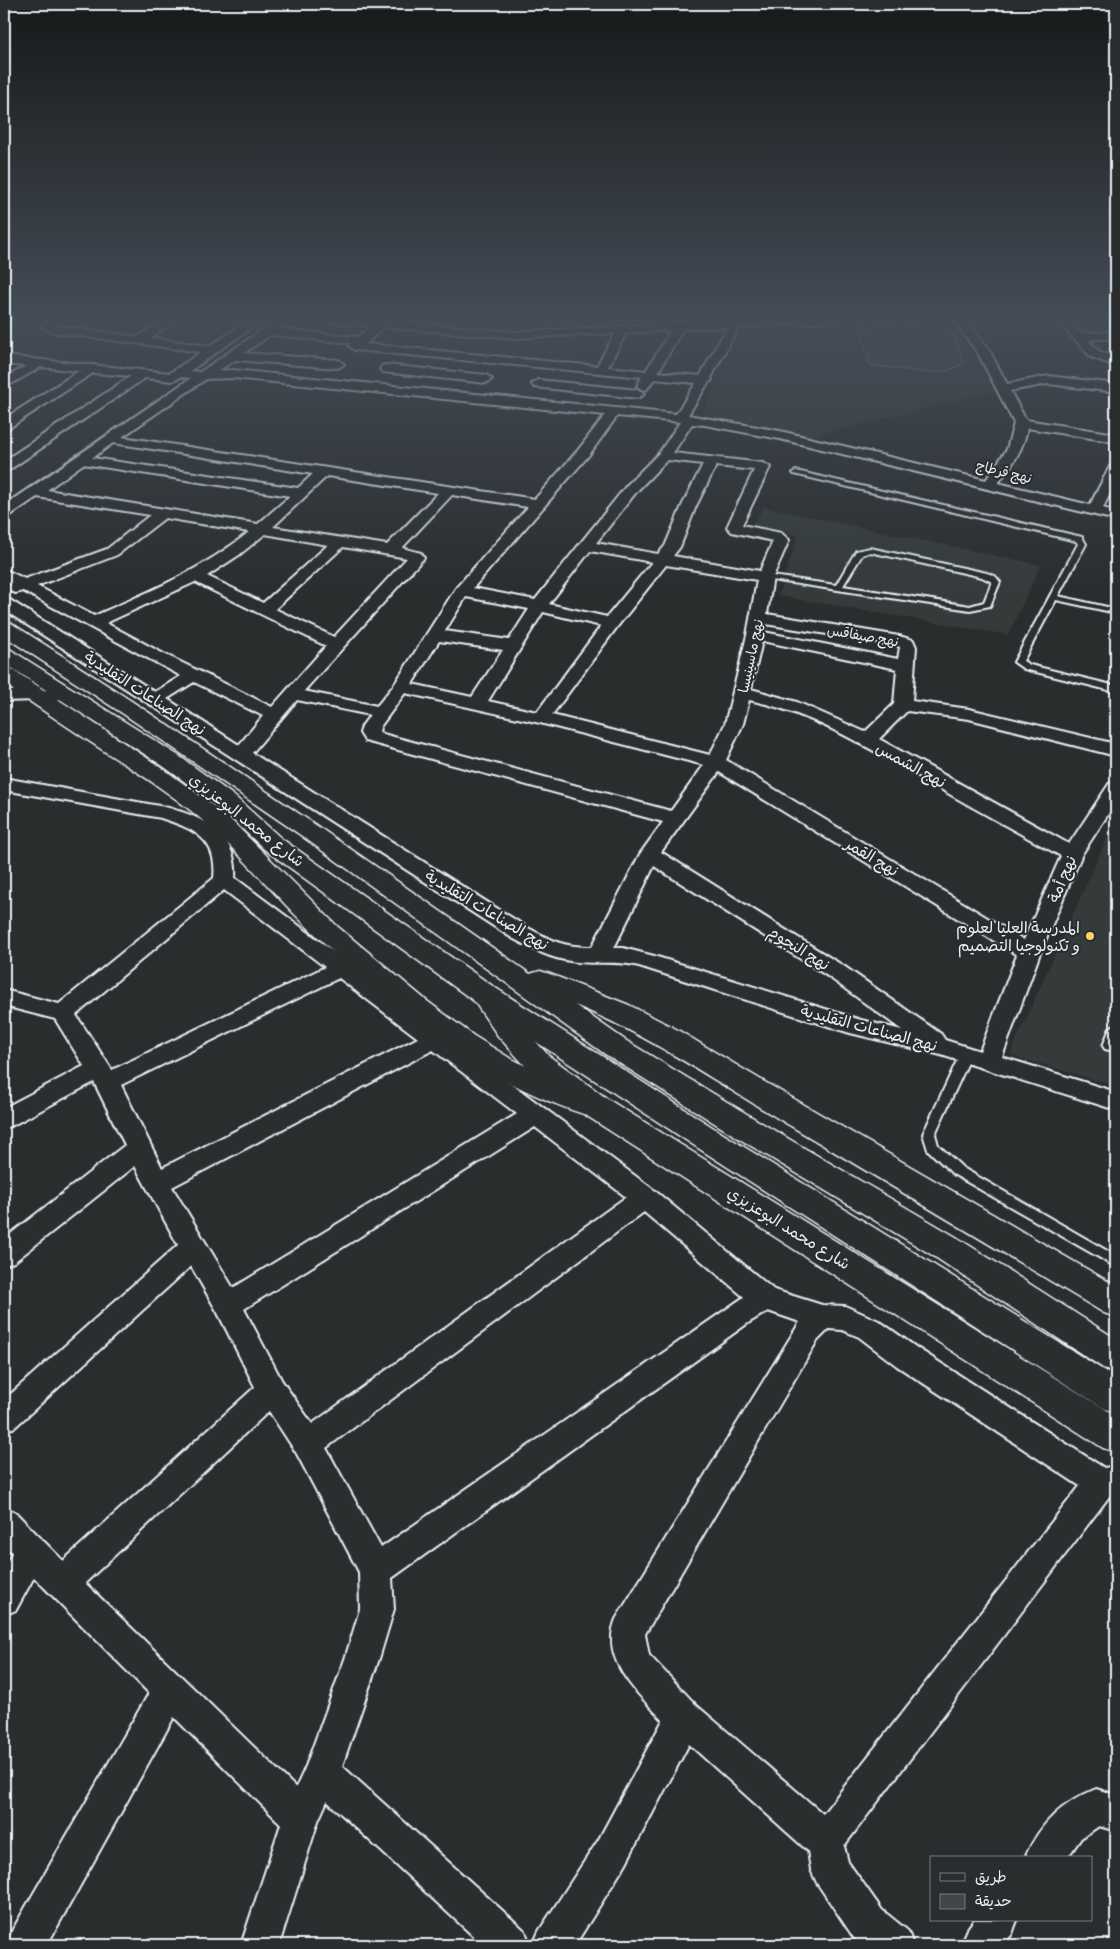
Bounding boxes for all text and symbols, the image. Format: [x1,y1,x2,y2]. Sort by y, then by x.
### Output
street label: نهج قرطاج [974,457,1034,488]
street label: نهج ماسينيسا [735,618,768,695]
street label: نهج صيفاقس [826,621,900,652]
street label: نهج الصناعات التقليدية [80,647,209,740]
street label: نهج الشمس [872,738,949,793]
street label: شارع محمد البوعزيزي [184,769,308,872]
street label: نهج القمر [840,833,902,881]
street label: نهج أمة [1044,853,1081,906]
street label: نهج الصناعات التقليدية [421,866,552,955]
place label: المدرسة العليا لعلوم و تكنولوجيا التصميم [956,918,1080,958]
street label: نهج النجوم [763,922,833,977]
marker: المدرسة العليا لعلوم و تكنولوجيا التصميم [1084,930,1096,942]
street label: نهج الصناعات التقليدية [798,1001,939,1056]
street label: شارع محمد البوعزيزي [723,1183,854,1275]
legend [930,1856,1092,1922]
text: طريق [975,1868,1007,1886]
text: حديقة [975,1892,1012,1910]

